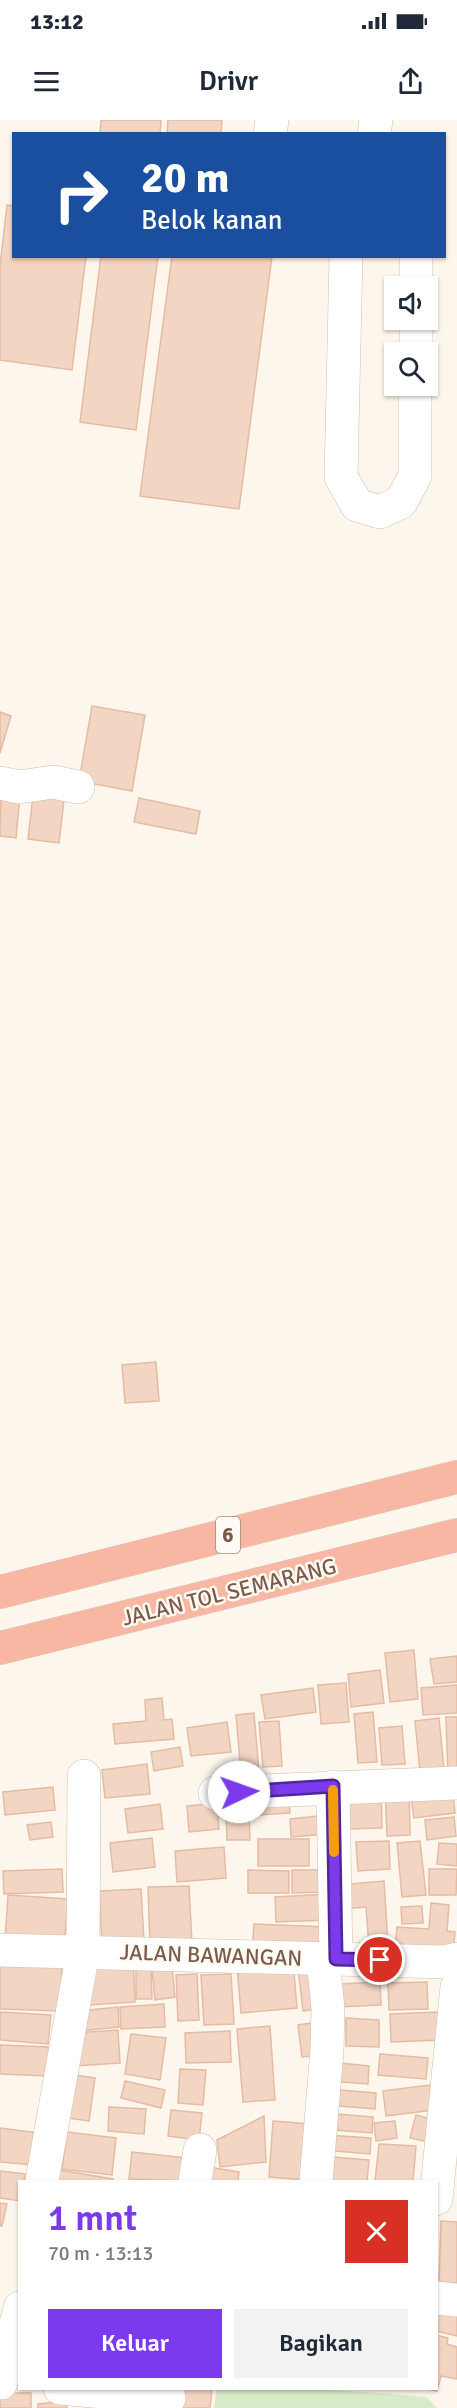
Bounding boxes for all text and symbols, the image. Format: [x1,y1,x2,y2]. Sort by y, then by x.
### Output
text: 13:12 [30,8,84,35]
icon: menu [30,65,63,98]
text: Drivr [199,65,258,98]
icon: share [394,65,427,98]
text: 20 m [141,153,230,204]
icon: right [42,156,120,234]
text: Belok kanan [141,204,282,237]
map controls [384,276,438,396]
button: sound [384,276,438,330]
button: search [384,342,438,396]
road number: 6 [216,1517,240,1553]
street label: JALAN TOL SEMARANG [119,1552,339,1632]
position arrow [207,1760,271,1824]
pin [354,1934,405,1985]
street label: JALAN BAWANGAN [119,1938,303,1972]
icon: arrive [363,1943,396,1976]
text: 1 mnt [48,2196,137,2241]
button: close [345,2200,408,2263]
text: 70 m · 13:13 [48,2241,153,2266]
button: Keluar [48,2309,222,2378]
button: Bagikan [234,2309,408,2378]

